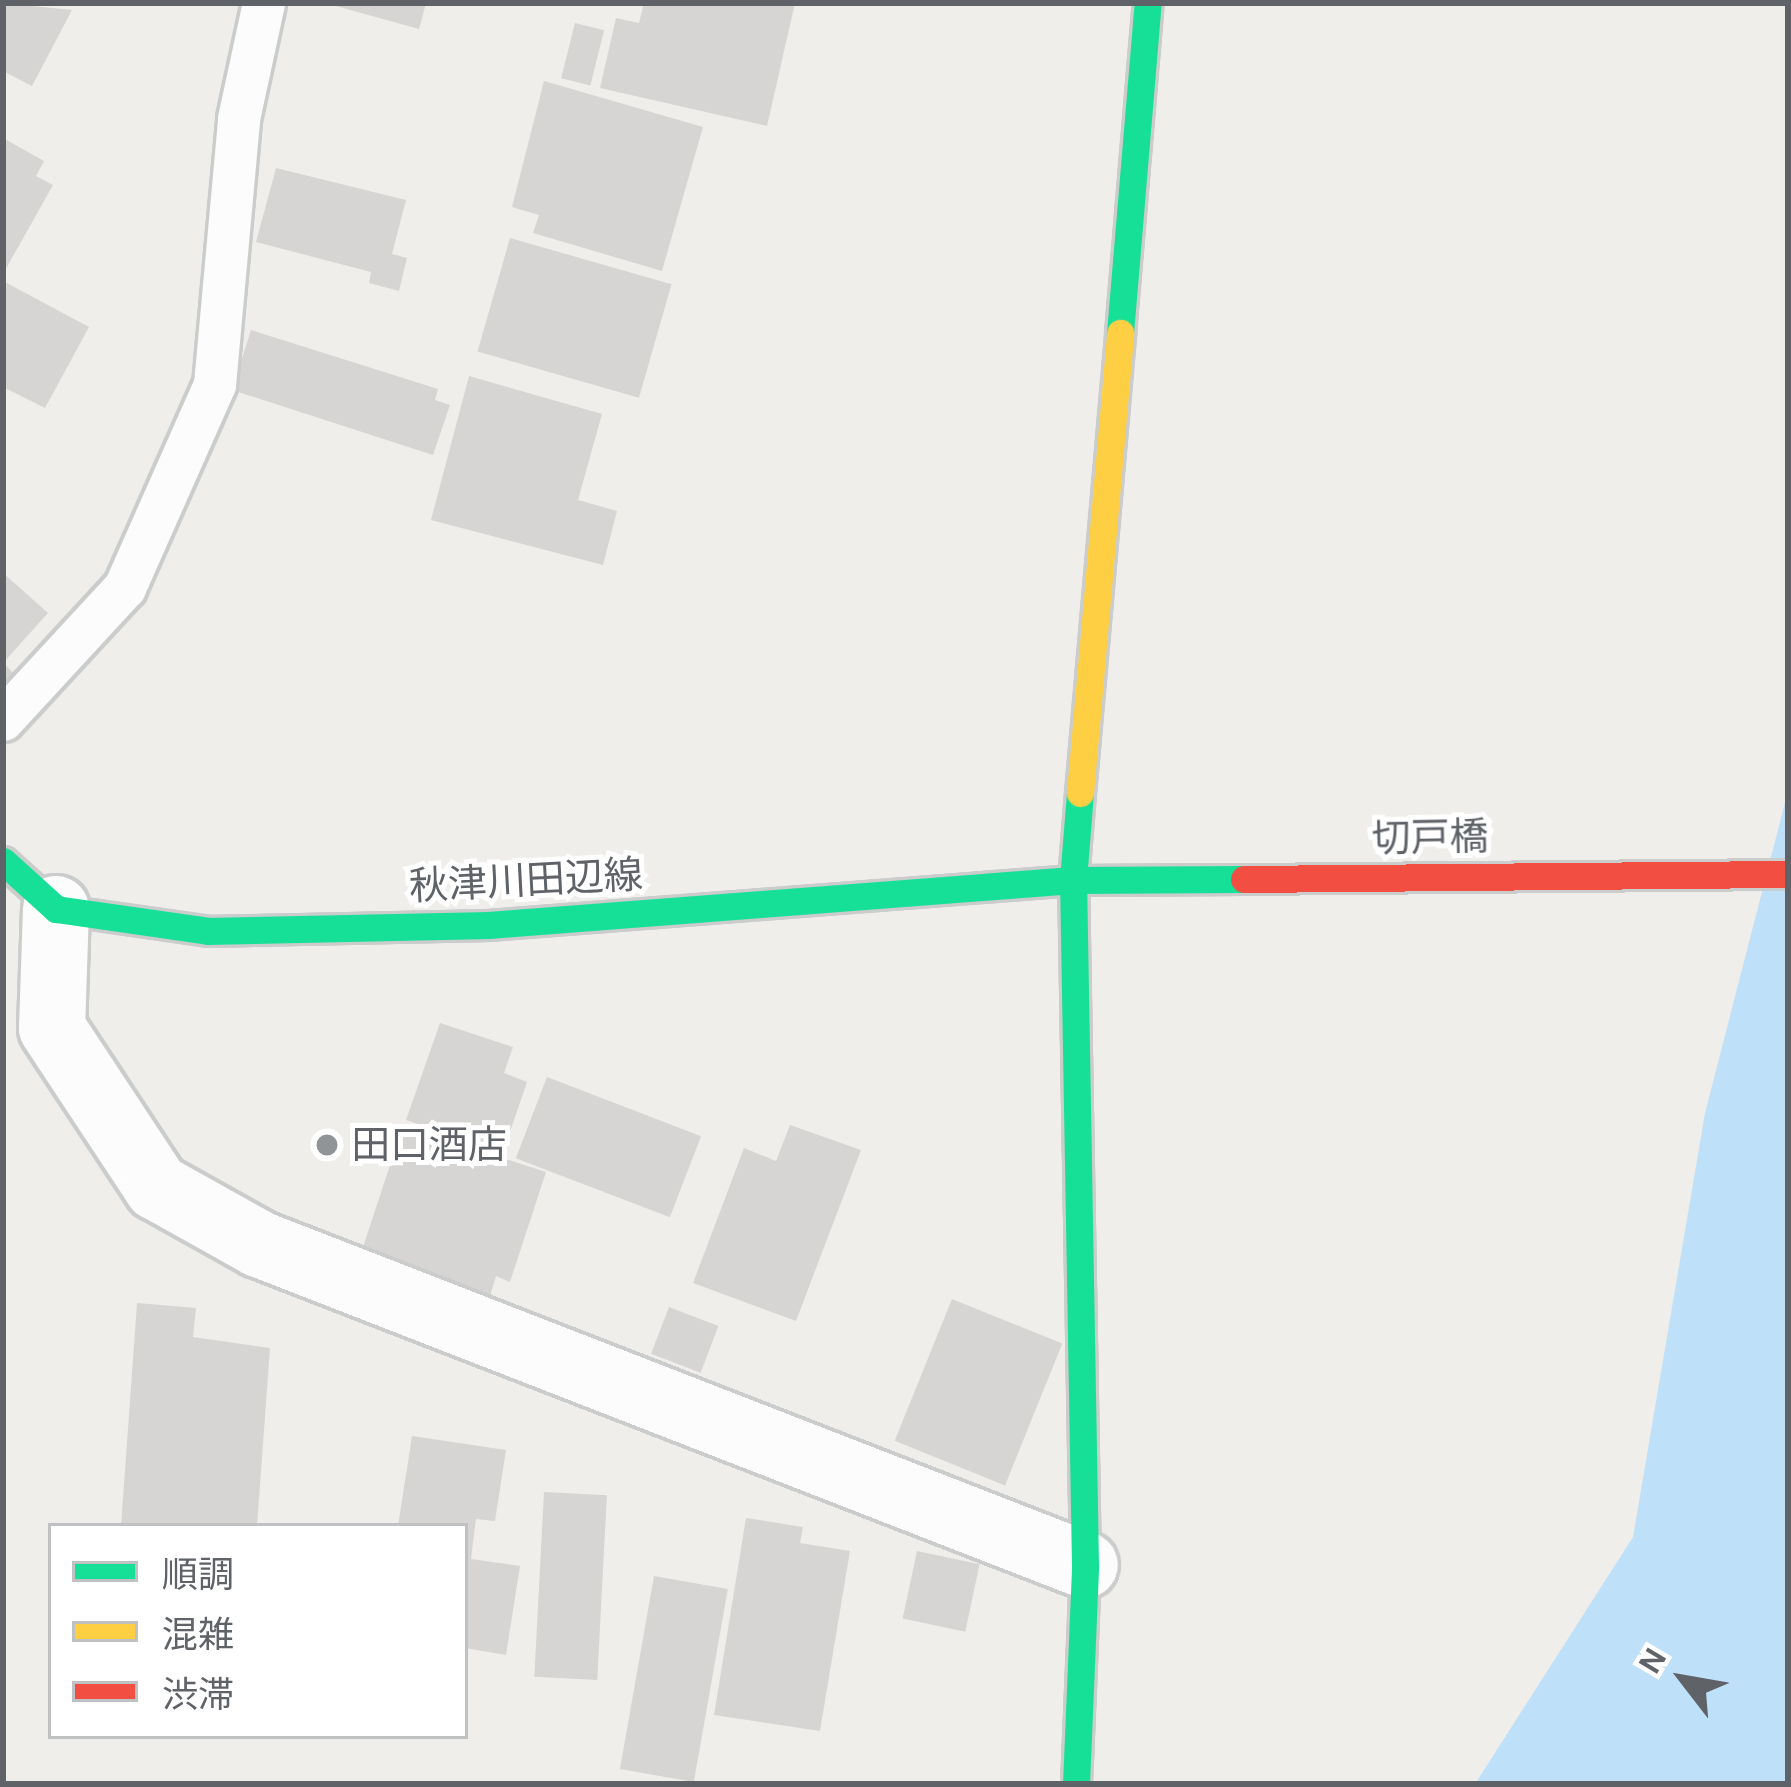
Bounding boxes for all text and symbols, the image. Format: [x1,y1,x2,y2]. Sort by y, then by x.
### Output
street label: 切戸橋 [1371,814,1489,862]
street label: 秋津川田辺線 [408,852,644,910]
place label: 田口酒店 [351,1122,507,1168]
marker: 田口酒店 [314,1132,340,1158]
legend [48,1523,468,1739]
text: 順調 [162,1554,234,1596]
text: 混雑 [162,1614,234,1656]
north arrow [1623,1619,1743,1739]
text: N [1630,1641,1675,1680]
text: 渋滞 [162,1674,234,1716]

